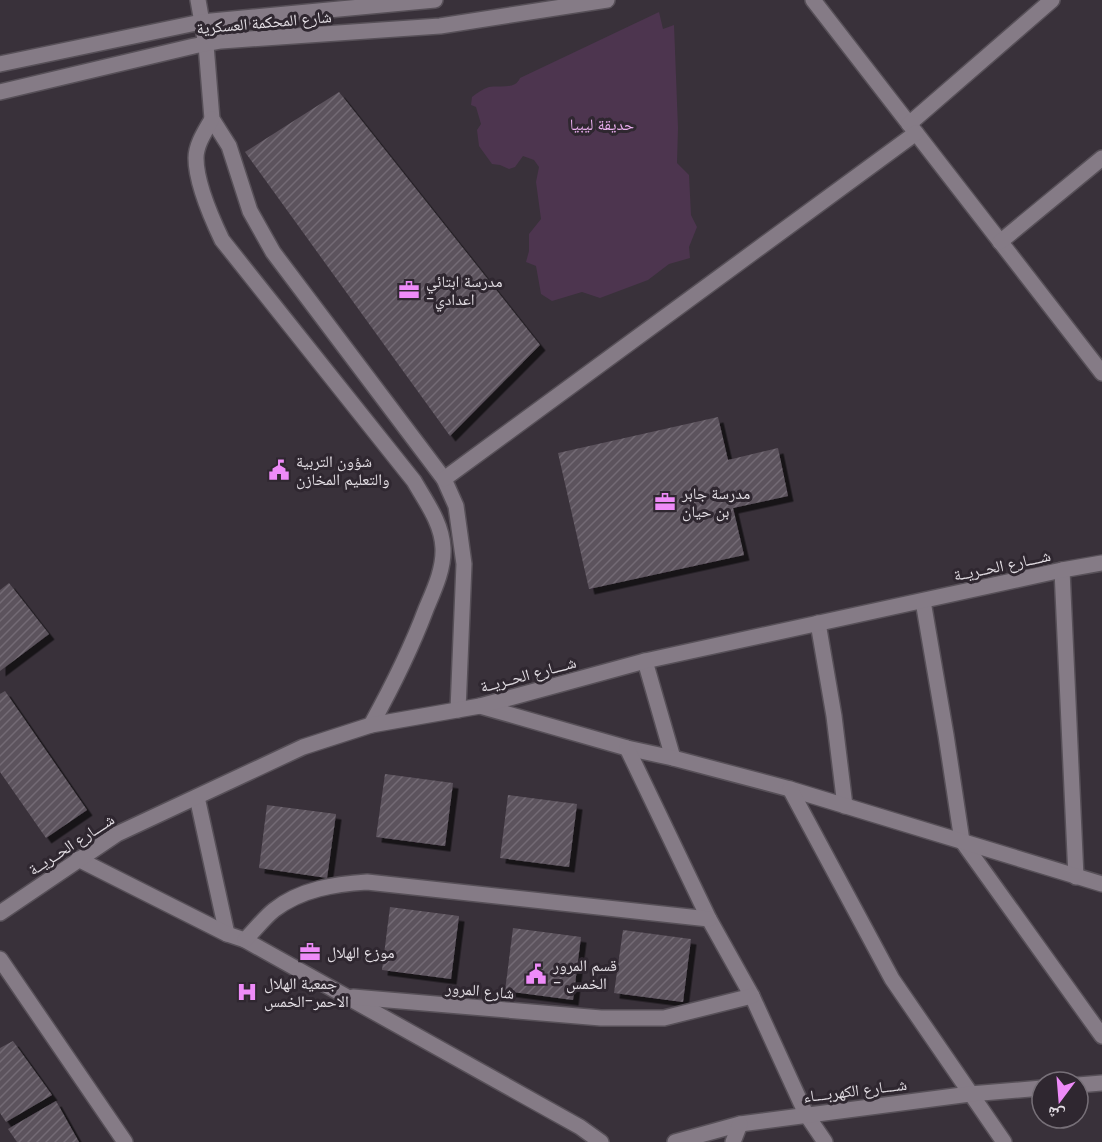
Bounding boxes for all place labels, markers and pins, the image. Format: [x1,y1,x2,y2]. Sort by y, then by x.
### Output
place label: مدرسة ابتائي -اعدادي [426,270,503,312]
office icon: مدرسة ابتائي -اعدادي [397,278,421,302]
place label: شؤون التربية والتعليم المخازن [296,450,390,491]
public building icon: شؤون التربية والتعليم المخازن [267,458,291,482]
place label: مدرسة جابر بن حيان [681,482,750,523]
office icon: مدرسة جابر بن حيان [653,490,677,514]
office icon: موزع الهلال [298,940,322,964]
place label: موزع الهلال [327,941,394,964]
place label: قسم المرور - الخمس [552,954,617,995]
public building icon: قسم المرور - الخمس [524,962,548,986]
place label: جمعية الهلال الاحمر-الخمس [264,972,349,1013]
hospital icon: جمعية الهلال الاحمر-الخمس [235,980,259,1004]

